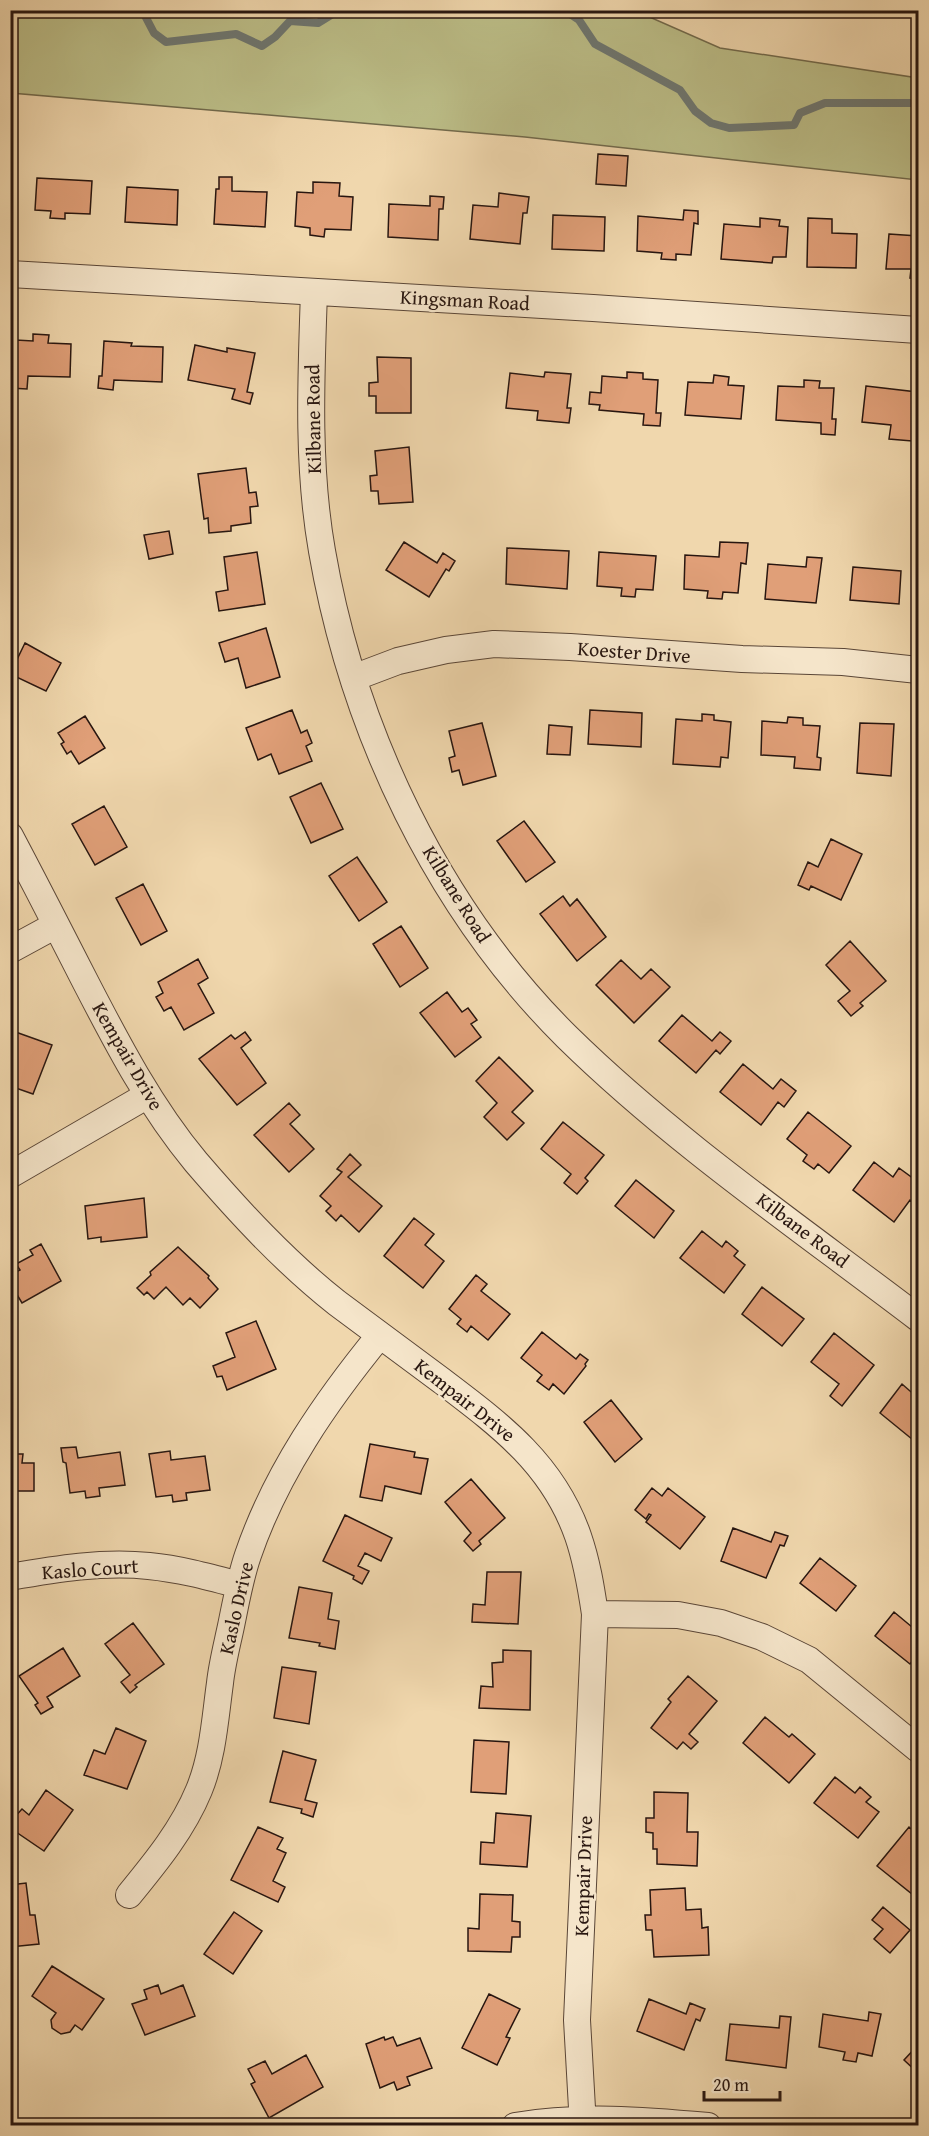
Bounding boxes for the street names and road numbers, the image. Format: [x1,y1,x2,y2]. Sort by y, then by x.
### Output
street label: Kingsman Road [399,282,531,317]
street label: Kilbane Road [297,364,328,474]
street label: Koester Drive [576,633,692,670]
street label: Kilbane Road [416,840,499,948]
street label: Kempair Drive [86,996,171,1115]
street label: Kilbane Road [751,1185,856,1274]
street label: Kempair Drive [409,1351,522,1448]
street label: Kaslo Court [41,1551,139,1586]
street label: Kaslo Drive [211,1559,260,1657]
street label: Kempair Drive [566,1815,599,1937]

